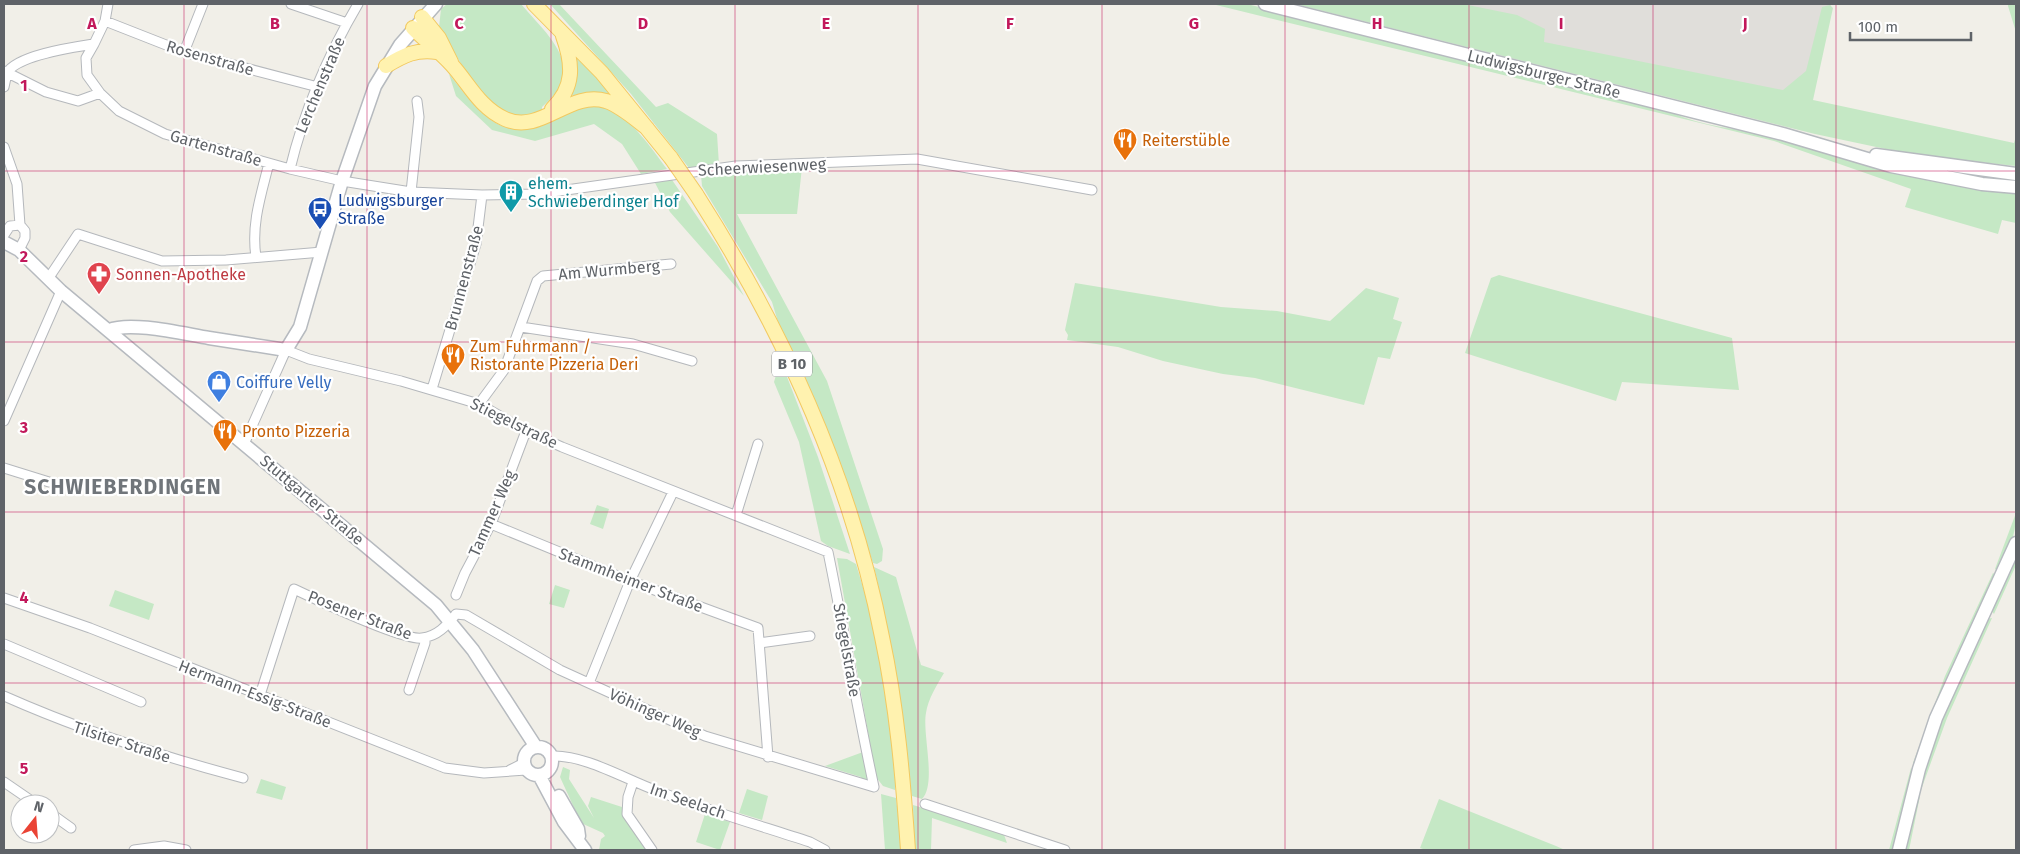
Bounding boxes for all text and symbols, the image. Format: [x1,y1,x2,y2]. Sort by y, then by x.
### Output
scale bar [1850,10,1971,42]
text: A [86,14,97,33]
text: B [270,14,280,33]
text: C [454,14,464,33]
text: D [638,14,648,33]
text: E [822,14,830,33]
text: F [1006,14,1014,33]
text: G [1189,14,1199,33]
text: H [1372,14,1382,33]
text: I [1559,14,1563,33]
text: J [1741,14,1748,33]
text: 100 m [1858,18,1898,36]
street label: Lerchenstraße [291,34,349,136]
street label: Rosenstraße [164,36,256,80]
street label: Ludwigsburger Straße [1465,46,1623,102]
text: 1 [20,76,28,95]
street label: Gartenstraße [168,126,264,170]
restaurant icon: Reiterstüble [1112,127,1138,161]
place label: Reiterstüble [1142,131,1230,150]
street label: Scheerwiesenweg [698,154,827,180]
place label: ehem. Schwieberdinger Hof [528,174,680,211]
building icon: ehem. Schwieberdinger Hof [498,179,524,213]
place label: Ludwigsburger Straße [338,191,445,228]
bus stop icon: Ludwigsburger Straße [307,196,333,230]
street label: Brunnenstraße [441,223,487,333]
text: 2 [20,247,28,266]
street label: Am Wurmberg [557,256,661,284]
pharmacy icon: Sonnen-Apotheke [86,261,112,295]
place label: Sonnen-Apotheke [116,265,246,284]
place label: Zum Fuhrmann / Ristorante Pizzeria Deri [470,337,638,374]
restaurant icon: Zum Fuhrmann / Ristorante Pizzeria Deri [440,342,466,376]
road number: B 10 [772,352,812,376]
shop icon: Coiffure Velly [206,369,232,403]
place label: Coiffure Velly [236,373,332,392]
street label: Stiegelstraße [467,394,561,452]
text: 3 [19,418,28,437]
restaurant icon: Pronto Pizzeria [212,418,238,452]
place label: Pronto Pizzeria [242,422,350,441]
street label: Stuttgarter Straße [256,451,368,549]
street label: Tammer Weg [464,466,520,559]
district label: SCHWIEBERDINGEN [24,474,222,500]
street label: Stammheimer Straße [556,544,706,616]
street label: Posener Straße [305,586,415,644]
text: 4 [19,588,29,607]
street label: Stiegelstraße [829,602,865,698]
street label: Hermann-Essig-Straße [176,656,334,732]
street label: Vöhinger Weg [606,684,704,742]
street label: Tilsiter Straße [71,717,173,767]
text: 5 [20,759,29,778]
street label: Im Seelach [647,779,729,823]
north arrow [10,794,60,844]
text: N [32,798,46,817]

